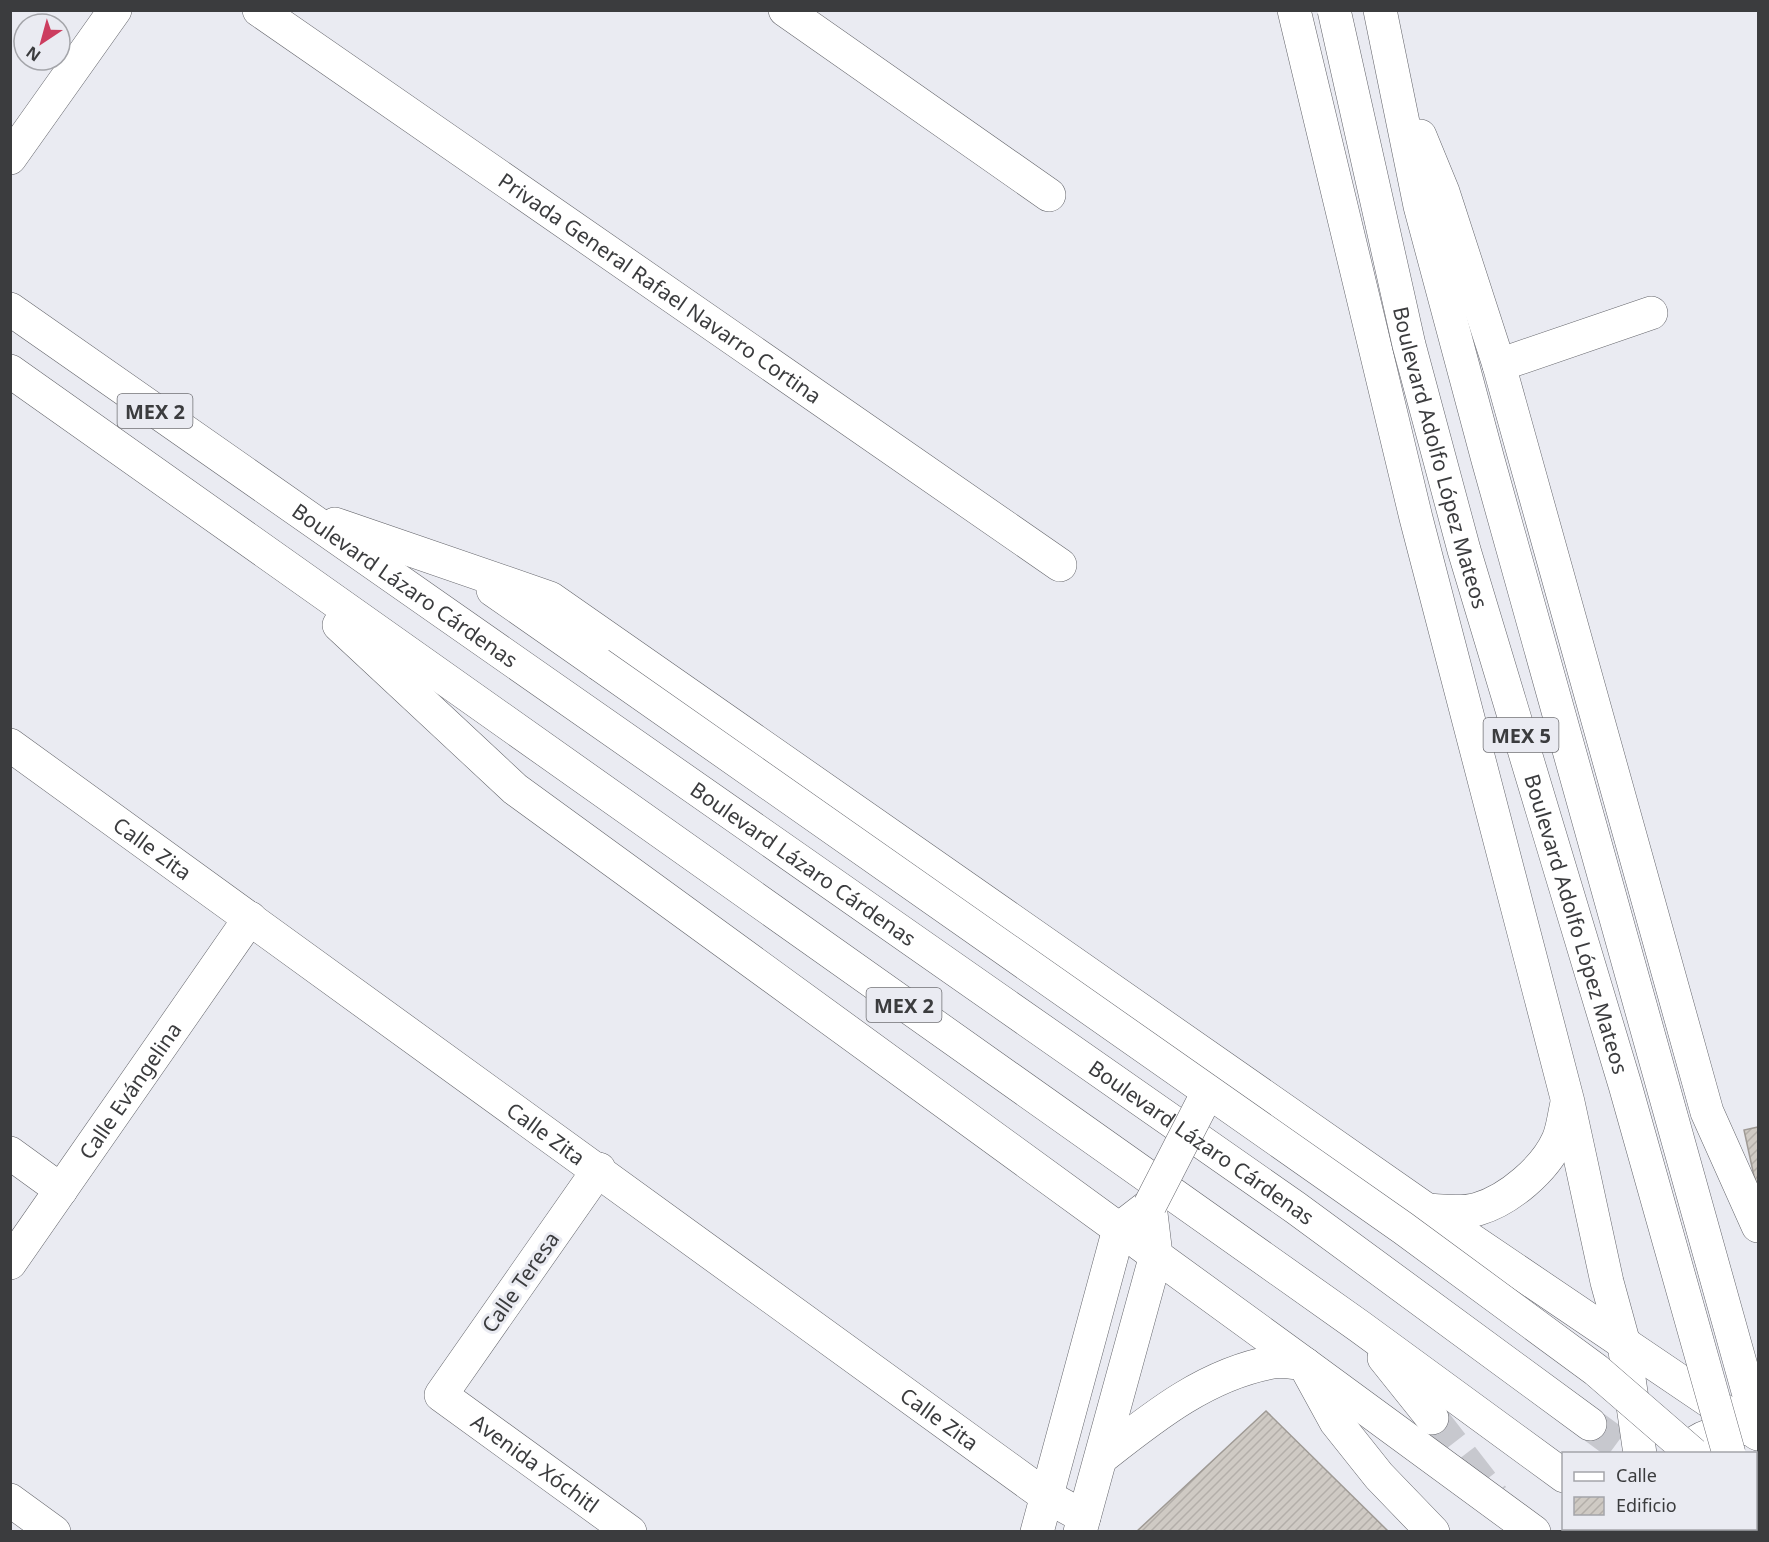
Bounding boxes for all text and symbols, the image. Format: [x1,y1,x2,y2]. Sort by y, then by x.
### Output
north arrow [12,12,72,72]
text: N [21,41,45,67]
street label: Privada General Rafael Navarro Cortina [493,166,827,410]
street label: Boulevard Adolfo López Mateos [1387,304,1495,612]
road number: MEX 2 [118,394,192,428]
street label: Boulevard Lázaro Cárdenas [287,497,523,674]
road number: MEX 5 [1484,718,1558,752]
street label: Boulevard Adolfo López Mateos [1518,770,1635,1077]
street label: Boulevard Lázaro Cárdenas [685,775,922,952]
street label: Calle Zita [108,811,197,886]
road number: MEX 2 [866,988,942,1022]
street label: Calle Evángelina [73,1017,187,1165]
street label: Boulevard Lázaro Cárdenas [1083,1053,1320,1231]
street label: Calle Zita [501,1096,591,1171]
street label: Calle Teresa [475,1226,565,1338]
street label: Calle Zita [895,1381,984,1457]
street label: Avenida Xóchitl [466,1408,604,1519]
legend [1562,1452,1757,1530]
text: Calle [1616,1463,1657,1487]
text: Edificio [1616,1493,1677,1517]

